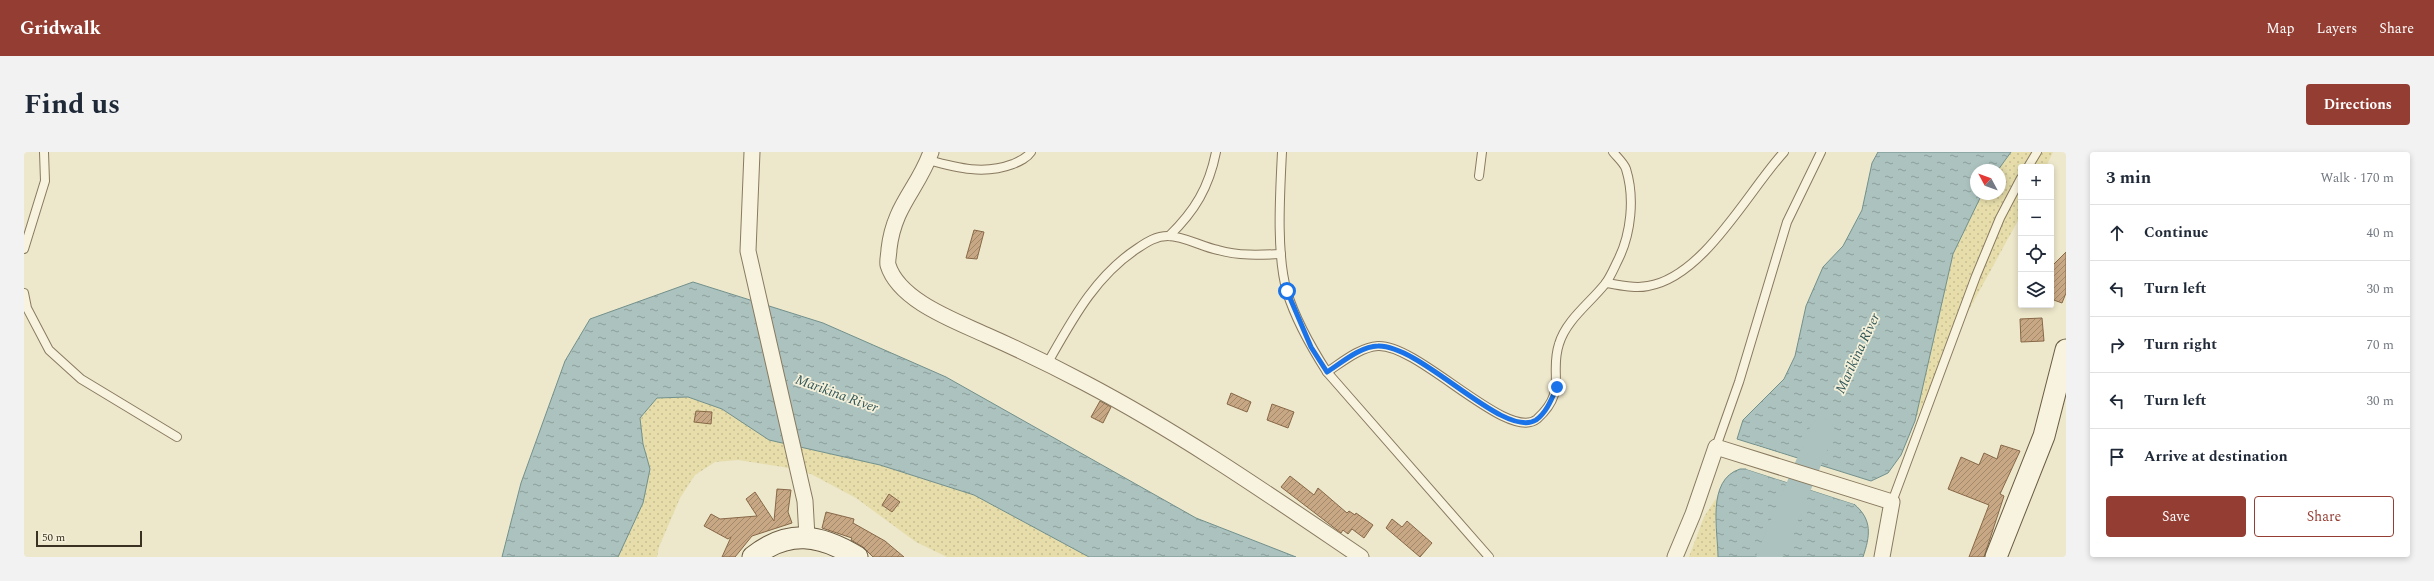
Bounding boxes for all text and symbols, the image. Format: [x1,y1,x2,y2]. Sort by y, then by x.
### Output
text: Gridwalk [20,14,101,43]
text: Map [2266,18,2295,39]
text: Layers [2317,18,2357,39]
text: Share [2379,18,2414,39]
text: Find us [24,83,120,126]
button: Directions [2306,84,2410,125]
north arrow [1970,164,2006,200]
map controls [2018,164,2054,308]
button: + [2018,164,2054,200]
text: 3 min [2106,165,2151,191]
text: Walk · 170 m [2320,168,2394,188]
button: − [2018,200,2054,236]
text: Continue [2144,221,2209,244]
icon: ahead [2106,222,2128,244]
text: 40 m [2367,223,2394,243]
button: locate [2018,236,2054,272]
button: layers [2018,272,2054,308]
text: Turn left [2144,277,2206,300]
icon: left [2106,278,2128,300]
text: 30 m [2367,279,2394,299]
route start [1278,282,1296,300]
water label: Marikina River [1830,309,1885,397]
text: Turn right [2144,333,2217,356]
icon: right [2106,334,2128,356]
text: 70 m [2367,335,2394,355]
water label: Marikina River [793,369,881,418]
route end [1548,378,1566,396]
text: Turn left [2144,389,2206,412]
icon: left [2106,390,2128,412]
text: 30 m [2367,391,2394,411]
text: Arrive at destination [2144,445,2288,468]
icon: arrive [2106,446,2128,468]
button: Save [2106,496,2246,537]
button: Share [2254,496,2394,537]
scale bar [36,529,142,548]
text: 50 m [42,529,65,546]

